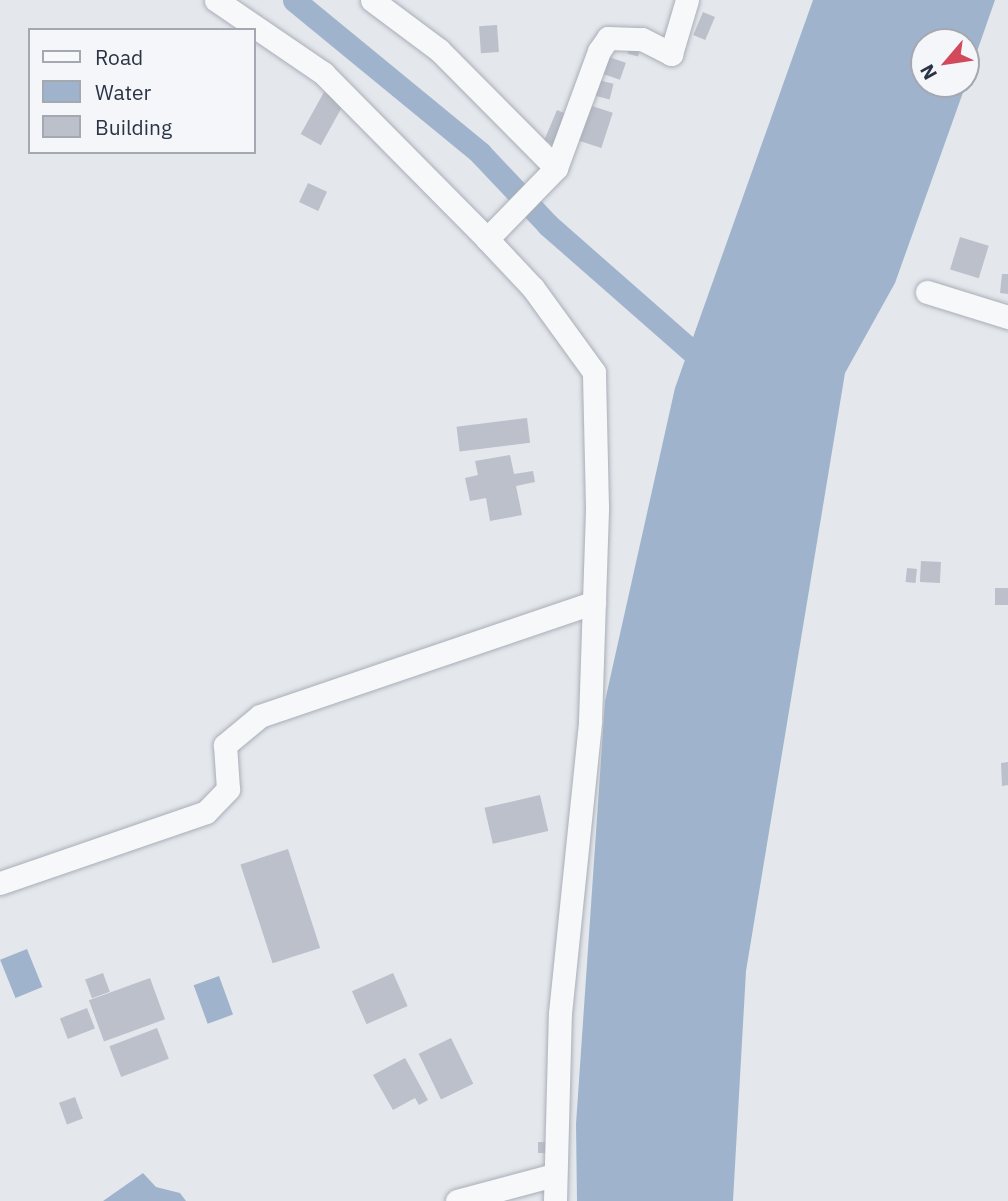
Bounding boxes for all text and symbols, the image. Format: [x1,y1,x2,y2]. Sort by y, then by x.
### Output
legend [28,28,256,154]
north arrow [910,28,980,98]
text: Road [95,43,143,71]
text: N [915,60,942,84]
text: Water [95,78,151,106]
text: Building [95,113,172,141]

